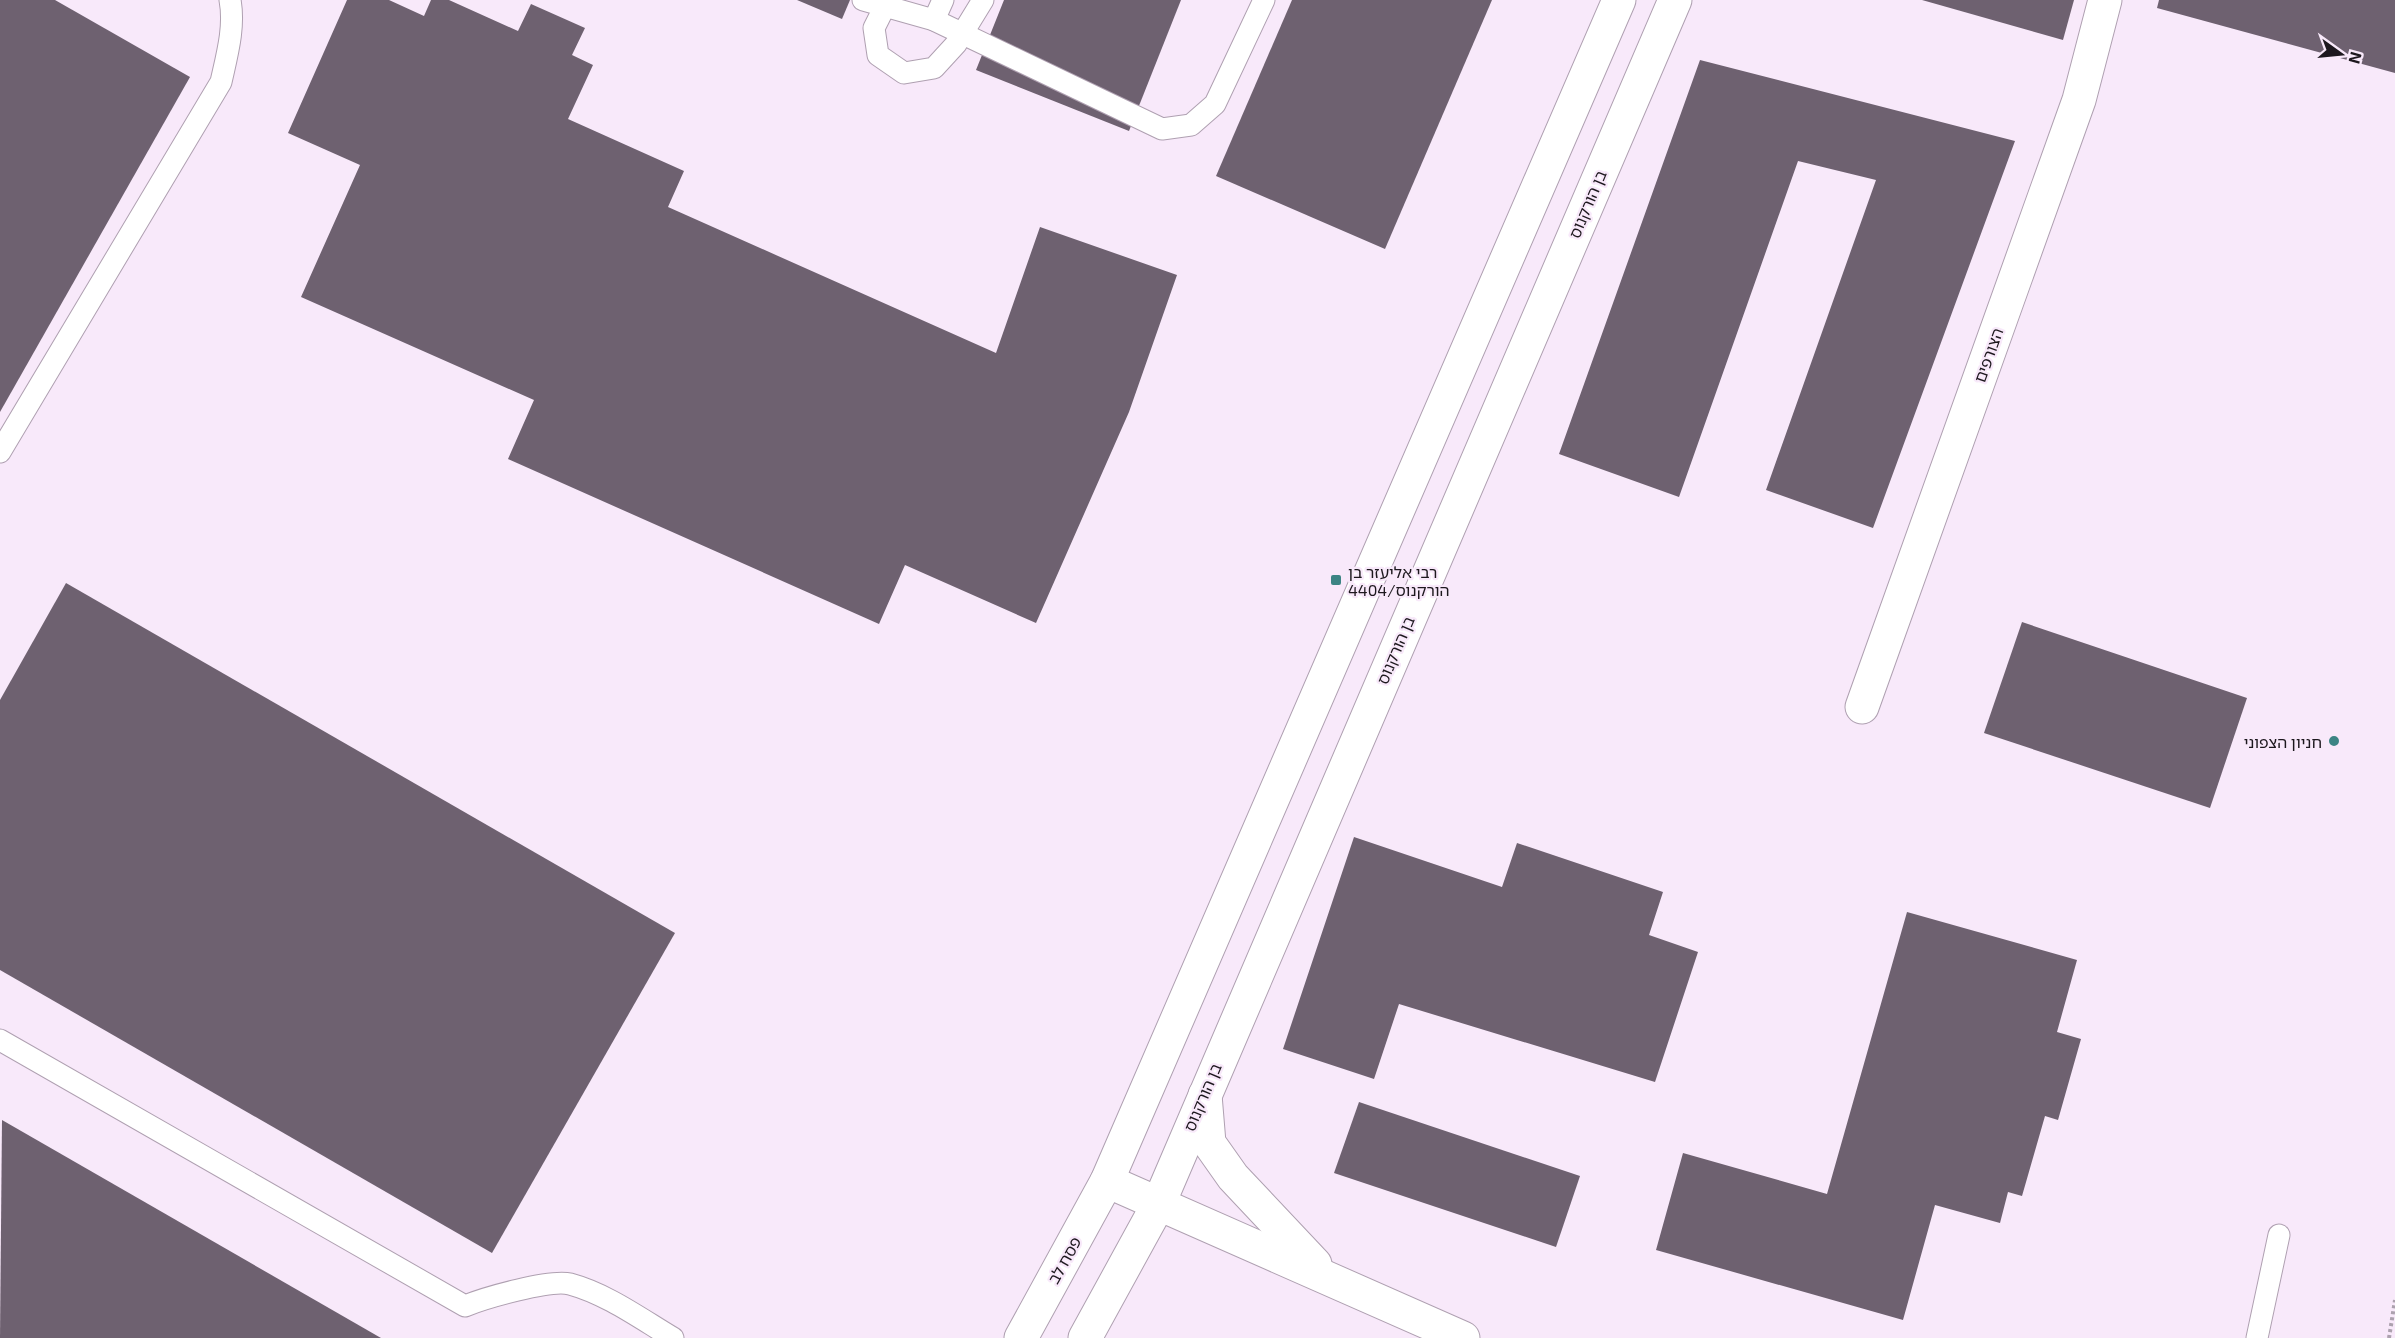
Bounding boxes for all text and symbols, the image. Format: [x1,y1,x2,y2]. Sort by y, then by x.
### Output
north arrow [2311,24,2371,84]
text: N [2345,50,2367,66]
street label: בן הורקנוס [1564,167,1610,241]
street label: הצורפים [1969,325,2007,385]
place label: רבי אליעזר בן הורקנוס/4404 [1348,562,1450,599]
marker: רבי אליעזר בן הורקנוס/4404 [1329,573,1343,587]
street label: בן הורקנוס [1372,613,1418,687]
place label: חניון הצפוני [2244,732,2322,751]
marker: חניון הצפוני [2327,734,2341,748]
street label: בן הורקנוס [1179,1060,1225,1134]
street label: פסח לב [1043,1233,1085,1287]

